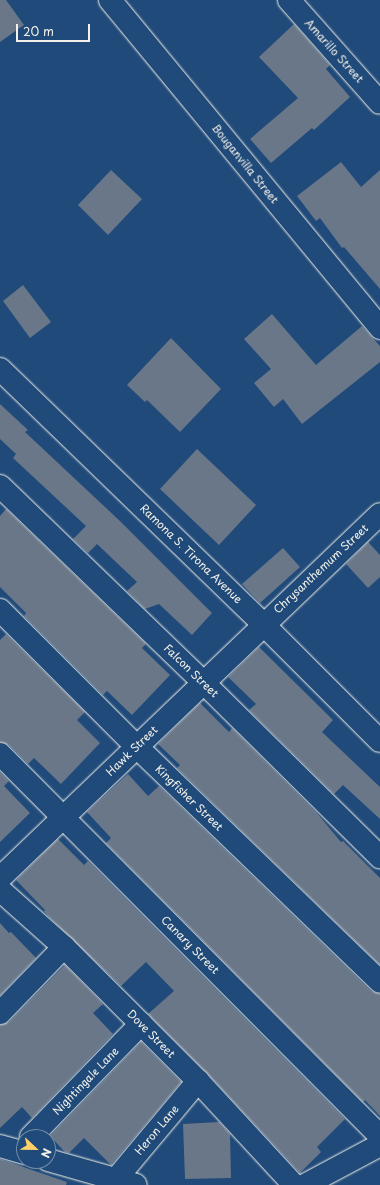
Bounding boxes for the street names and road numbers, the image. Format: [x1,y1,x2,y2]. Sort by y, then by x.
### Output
street label: Amarillo Street [302,16,366,86]
street label: Bouganvilla Street [209,122,281,206]
street label: Ramona S. Tirona Avenue [137,502,245,606]
street label: Chrysanthemum Street [271,522,371,616]
street label: Falcon Street [161,642,221,700]
street label: Hawk Street [103,723,161,779]
street label: Kingfisher Street [152,762,226,834]
street label: Canary Street [158,913,222,977]
street label: Dove Street [124,1007,178,1061]
street label: Nightingale Lane [50,1044,122,1118]
street label: Heron Lane [132,1102,182,1158]

